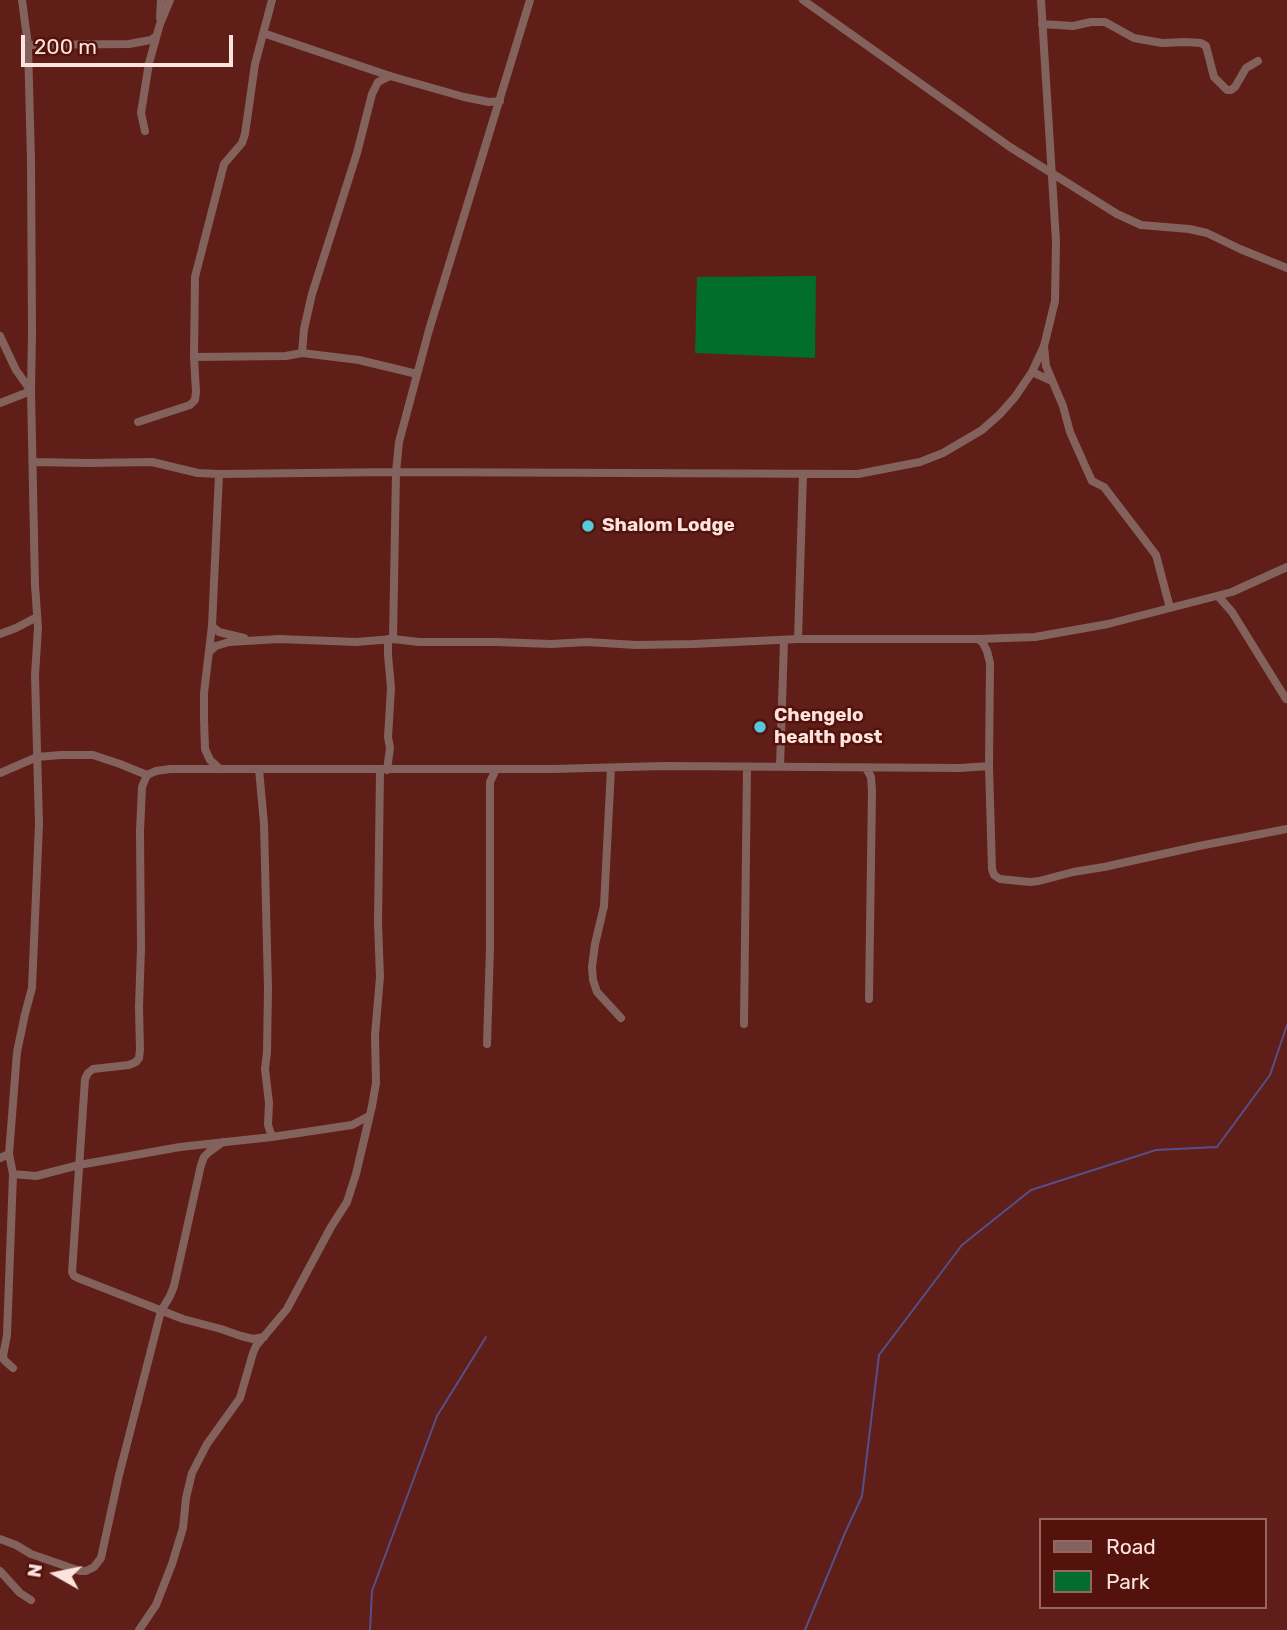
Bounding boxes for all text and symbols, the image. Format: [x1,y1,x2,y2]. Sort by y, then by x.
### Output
scale bar [24,21,236,65]
text: 200 m [34,34,97,59]
place label: Shalom Lodge [602,515,735,537]
marker: Shalom Lodge [580,518,596,534]
place label: Chengelo health post [774,705,882,749]
marker: Chengelo health post [752,719,768,735]
legend [1038,1518,1266,1609]
text: Road [1106,1534,1156,1559]
north arrow [21,1539,91,1609]
text: N [22,1562,47,1579]
text: Park [1106,1569,1150,1594]

